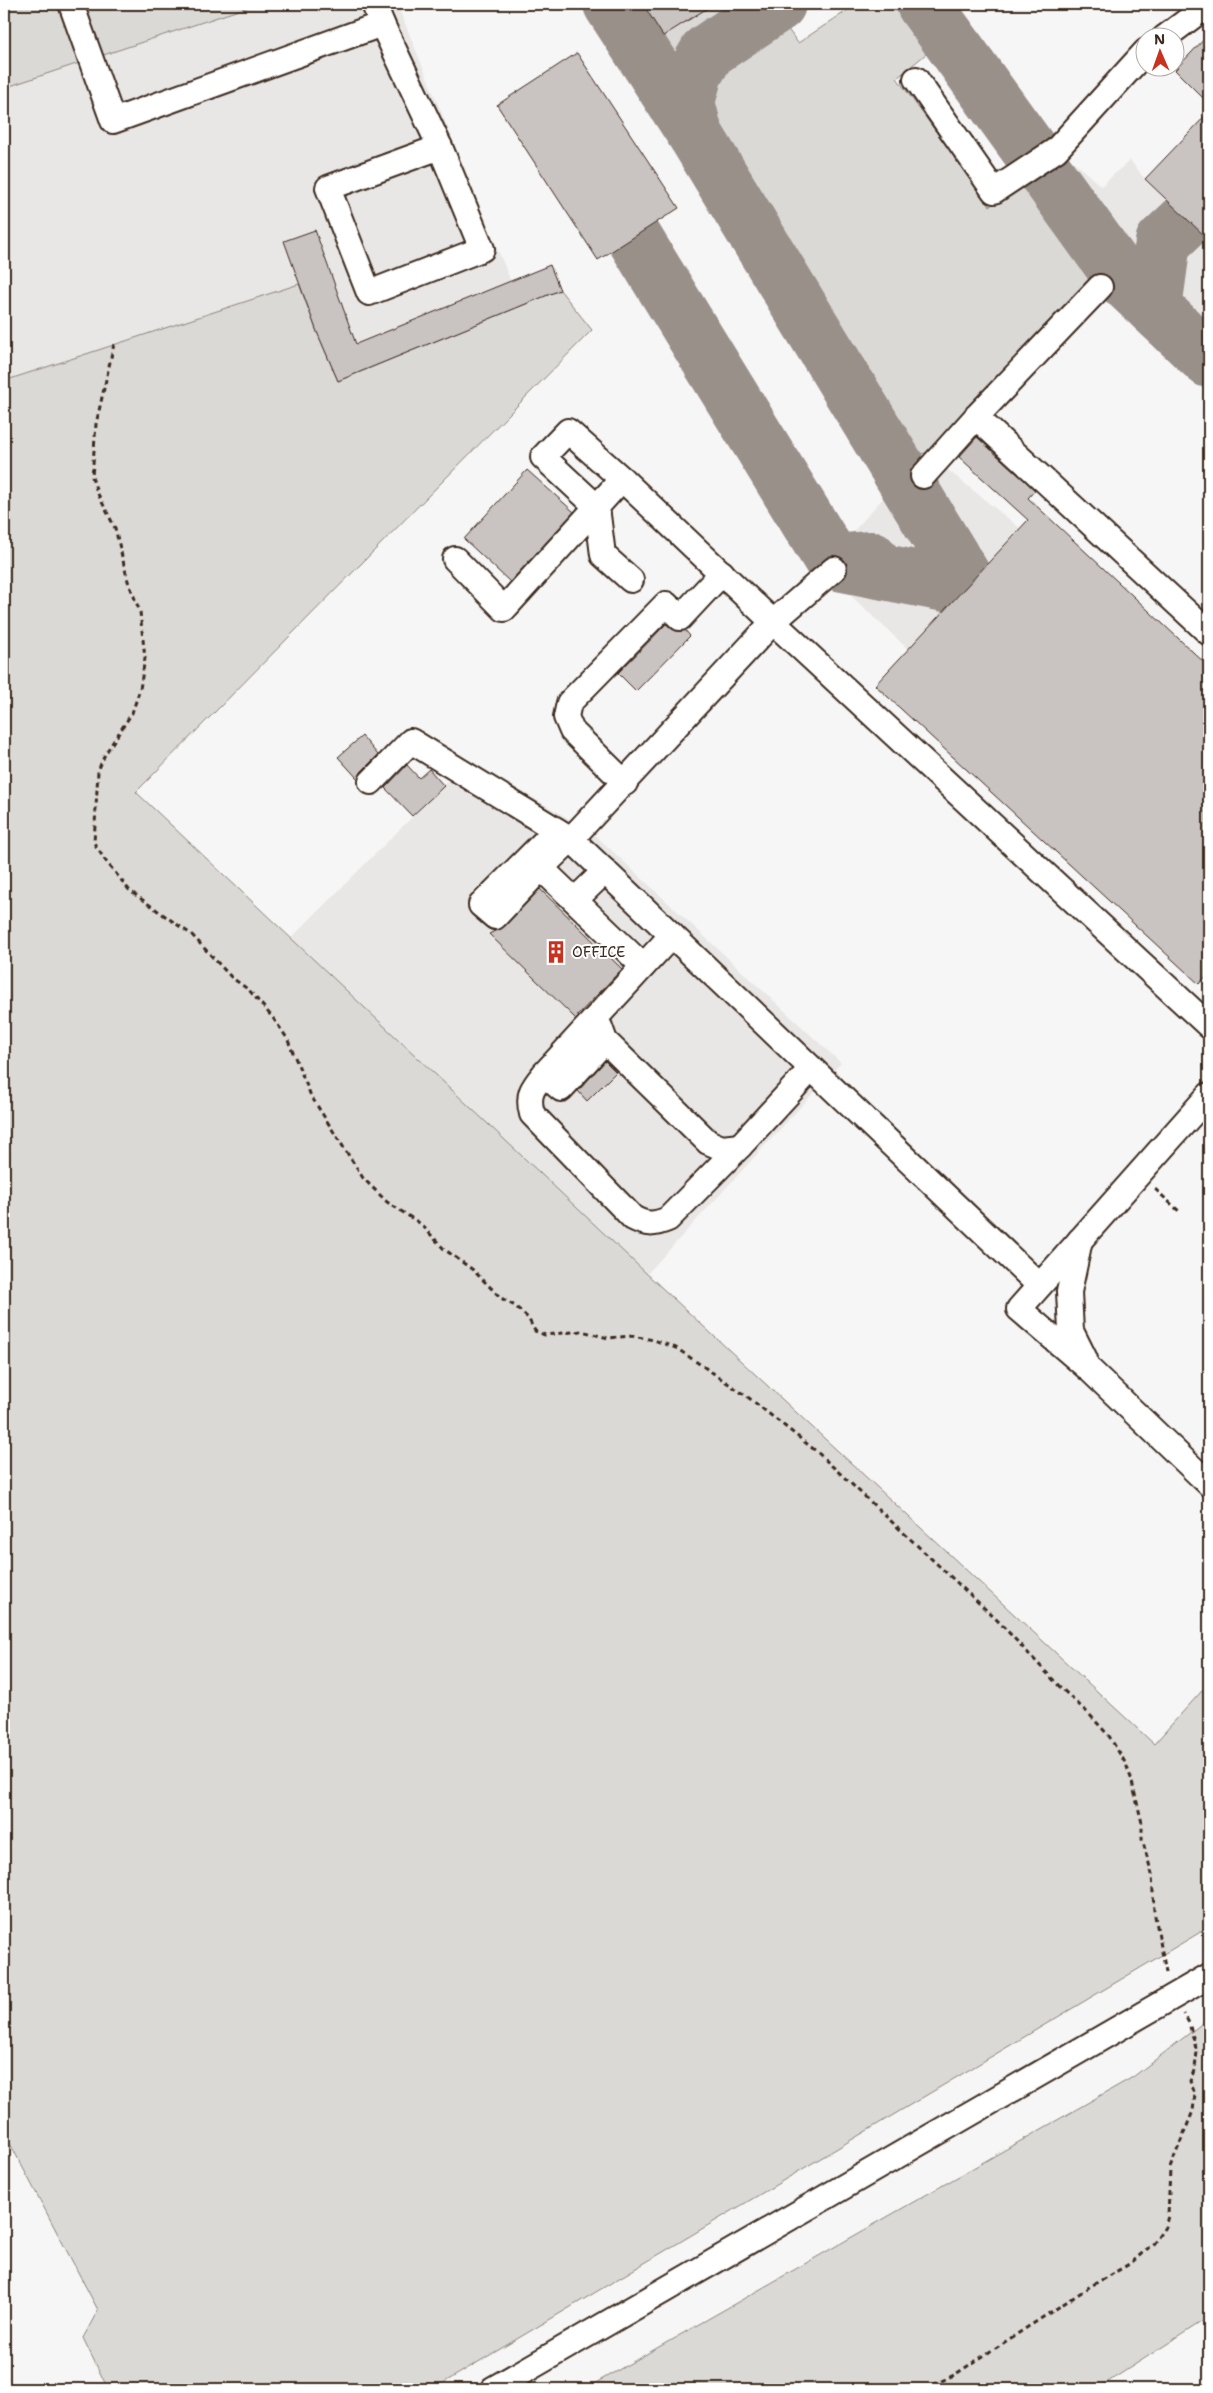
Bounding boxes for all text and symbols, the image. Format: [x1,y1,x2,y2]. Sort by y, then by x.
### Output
north arrow [1136,28,1186,78]
text: N [1154,30,1165,48]
building icon: OFFICE [543,939,569,965]
place label: OFFICE [572,942,626,962]

